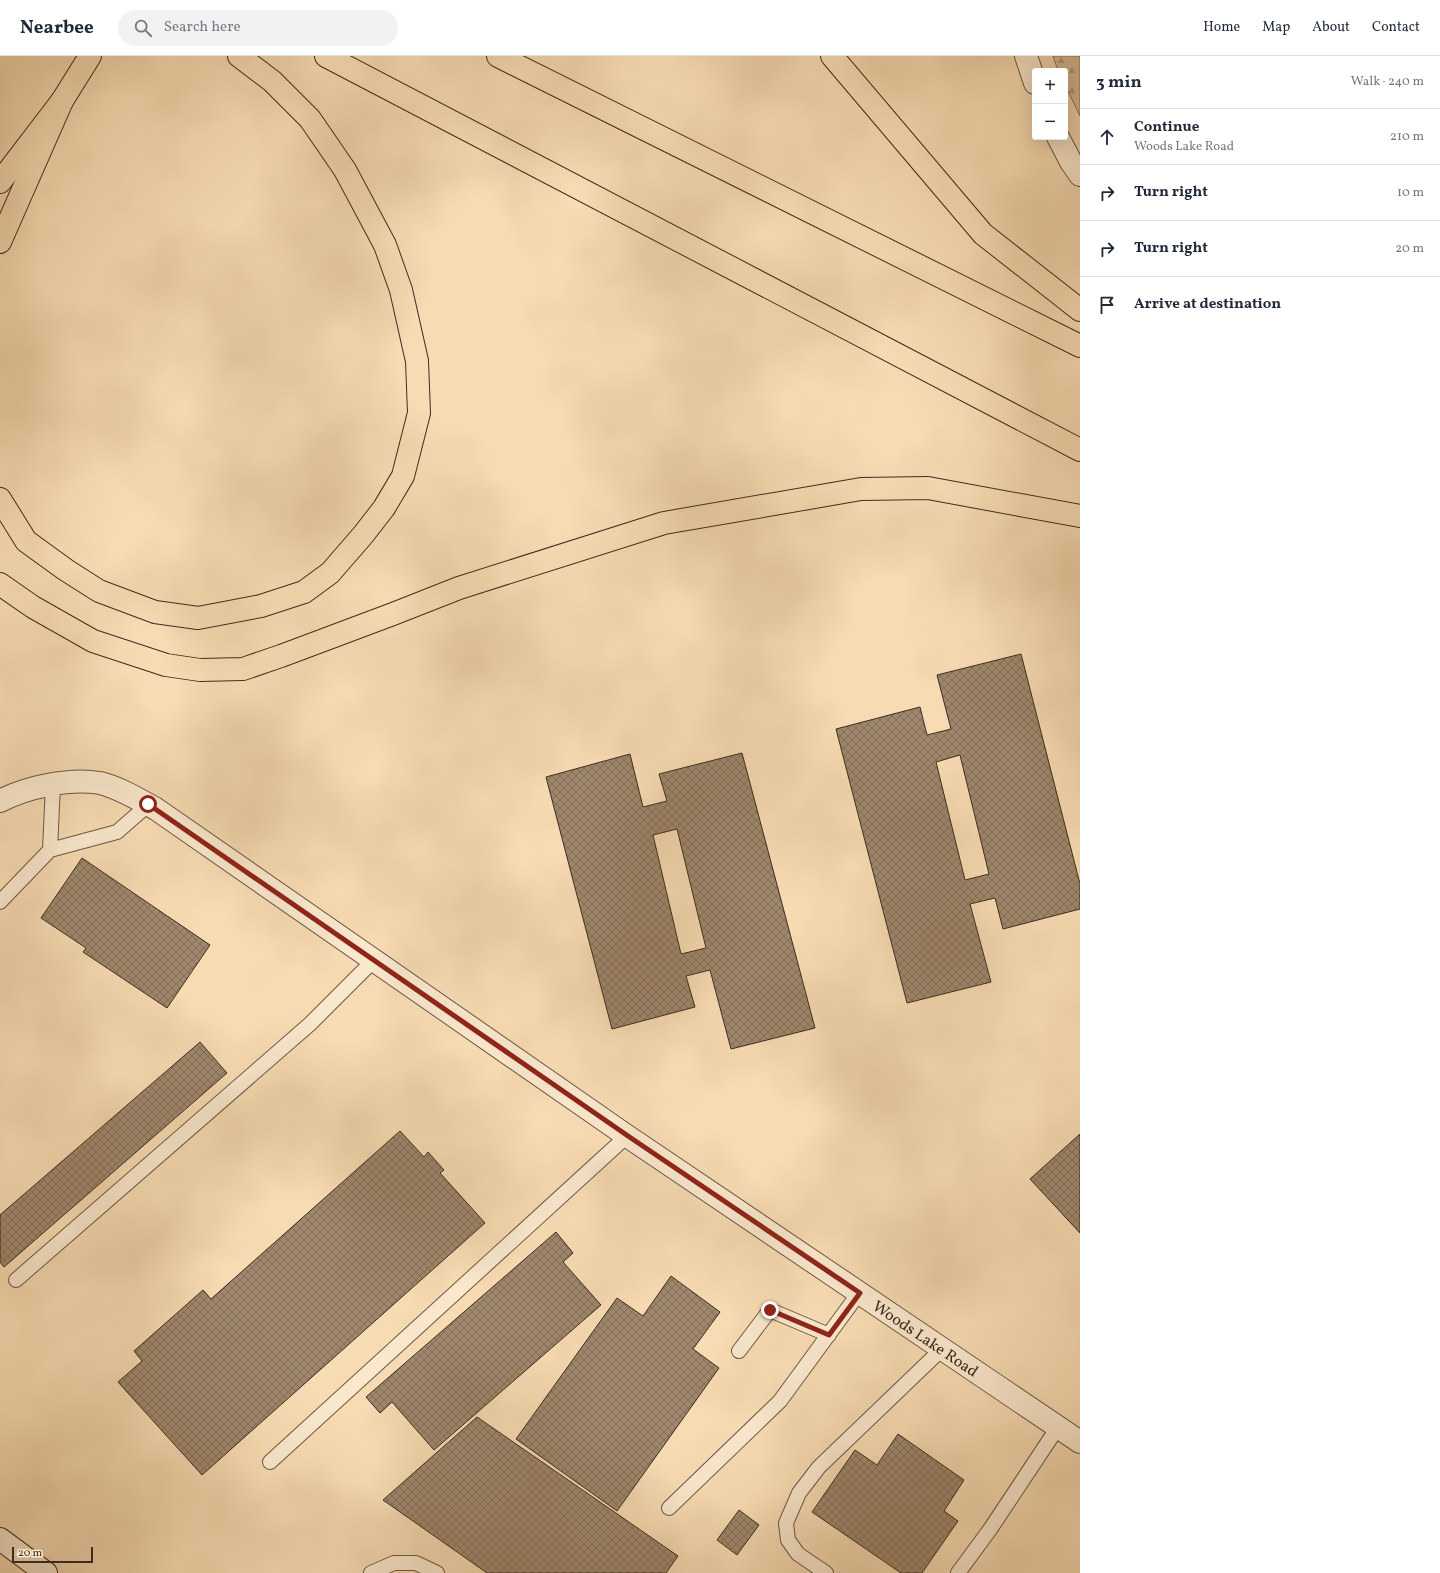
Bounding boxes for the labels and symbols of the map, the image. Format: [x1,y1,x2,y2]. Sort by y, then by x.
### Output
route start [139,795,157,813]
street label: Woods Lake Road [868,1296,982,1383]
route end [761,1301,779,1319]
scale bar [12,1545,93,1564]

